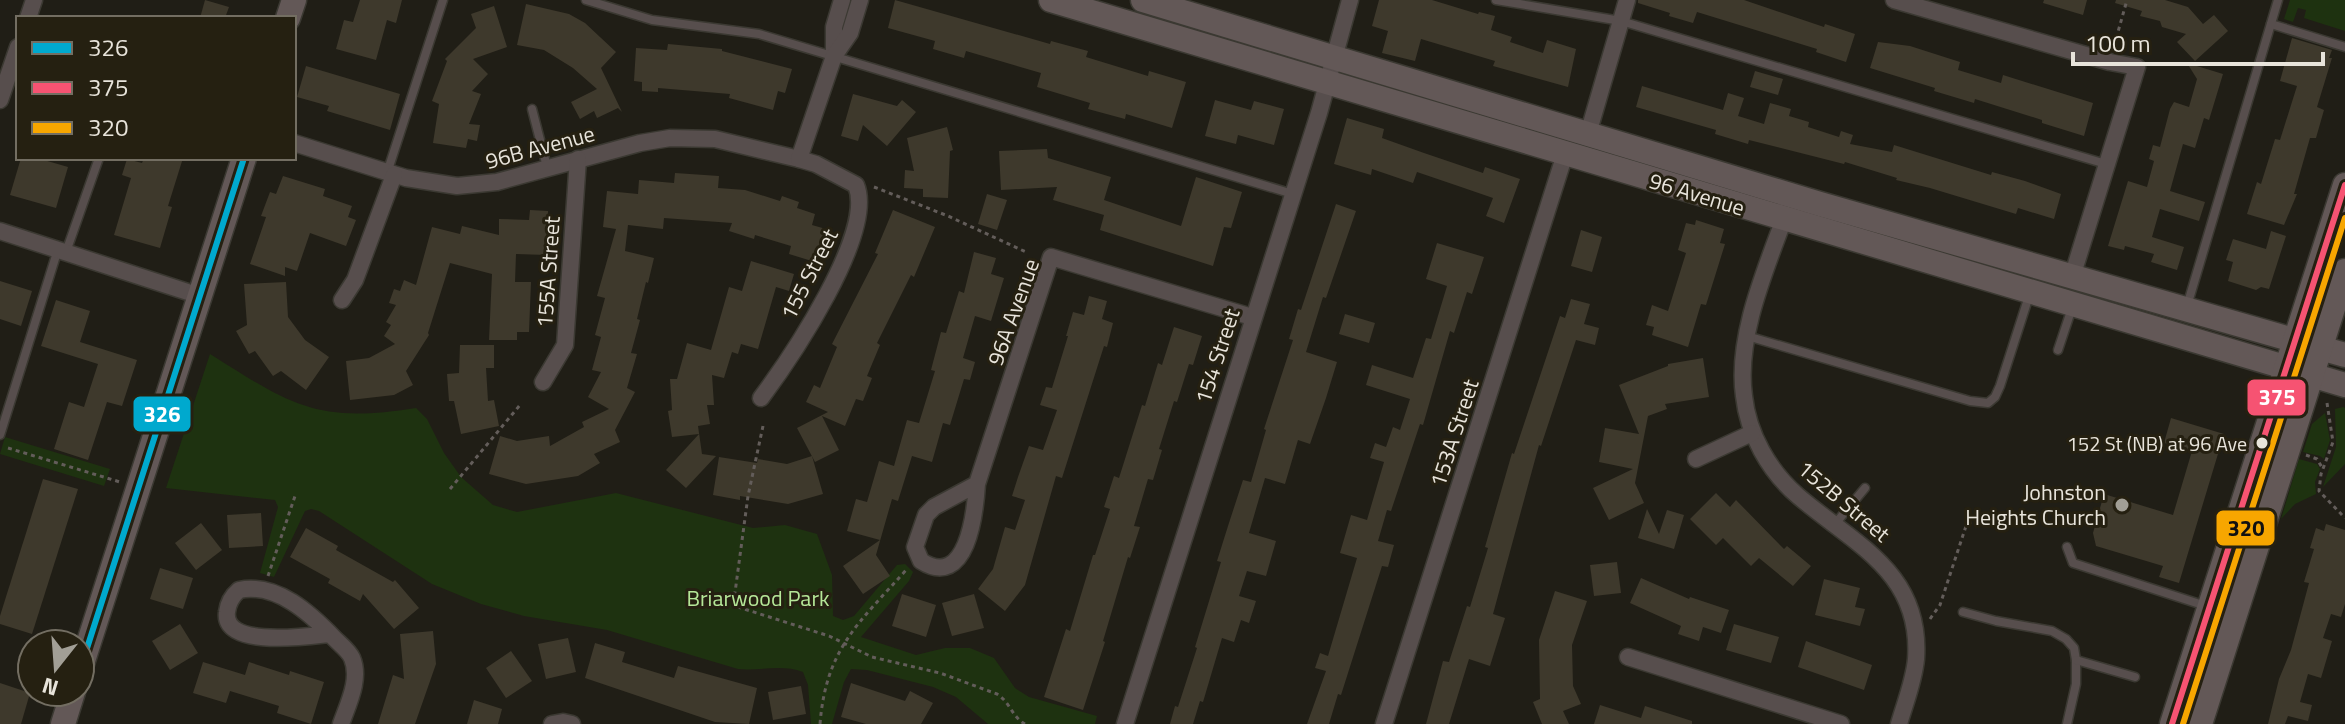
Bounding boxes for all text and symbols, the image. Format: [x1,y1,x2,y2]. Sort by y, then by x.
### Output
legend [16,16,296,160]
scale bar [2073,16,2323,66]
text: 100 m [2085,25,2151,61]
text: 326 [88,29,128,65]
text: 375 [88,69,128,105]
text: 320 [88,109,128,145]
street label: 96B Avenue [482,116,598,178]
street label: 96 Avenue [1645,163,1749,225]
street label: 155A Street [527,215,569,329]
street label: 155 Street [771,222,847,326]
street label: 96A Avenue [978,254,1048,370]
street label: 154 Street [1186,304,1248,408]
street label: 153A Street [1421,374,1487,491]
line badge: 375 [2246,378,2307,417]
text: 375 [2259,380,2295,414]
line badge: 326 [132,395,192,433]
text: 326 [144,397,180,431]
place label: 152 St (NB) at 96 Ave [2067,428,2247,459]
marker: 152 St (NB) at 96 Ave [2254,435,2270,451]
street label: 152B Street [1790,452,1898,550]
place label: Johnston Heights Church [1965,475,2106,534]
marker: Johnston Heights Church [2113,496,2131,514]
line badge: 320 [2215,509,2276,547]
text: 320 [2228,511,2264,545]
park label: Briarwood Park [686,581,830,615]
north arrow [16,628,96,708]
text: N [38,669,62,706]

